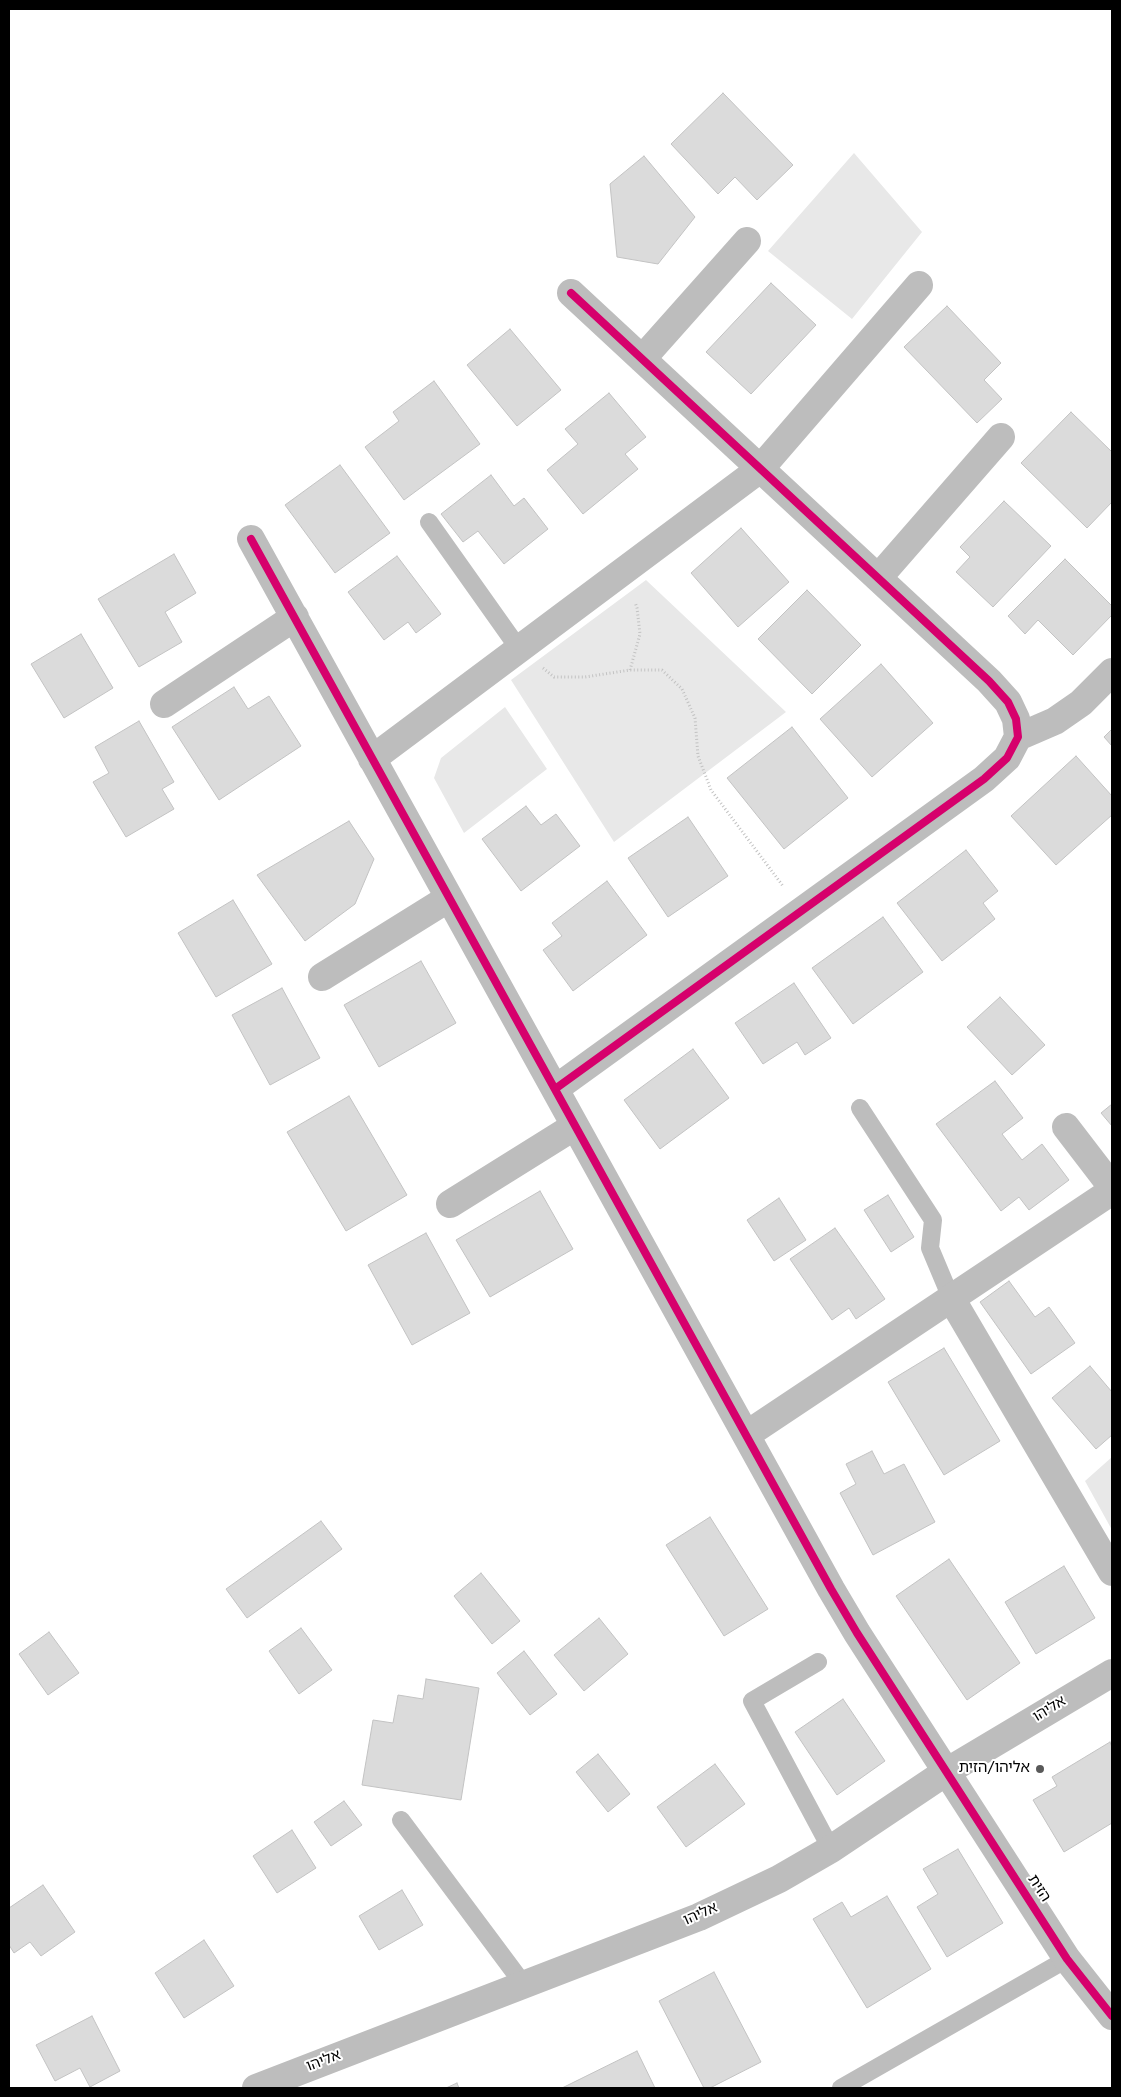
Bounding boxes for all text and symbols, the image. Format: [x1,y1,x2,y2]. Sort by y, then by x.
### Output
street label: אליהו [1030,1693,1070,1727]
place label: אליהו/הזית [959,1760,1030,1778]
marker: אליהו/הזית [1034,1763,1046,1775]
street label: הזית [1023,1872,1053,1906]
street label: אליהו [681,1900,721,1930]
street label: אליהו [304,2047,344,2077]

